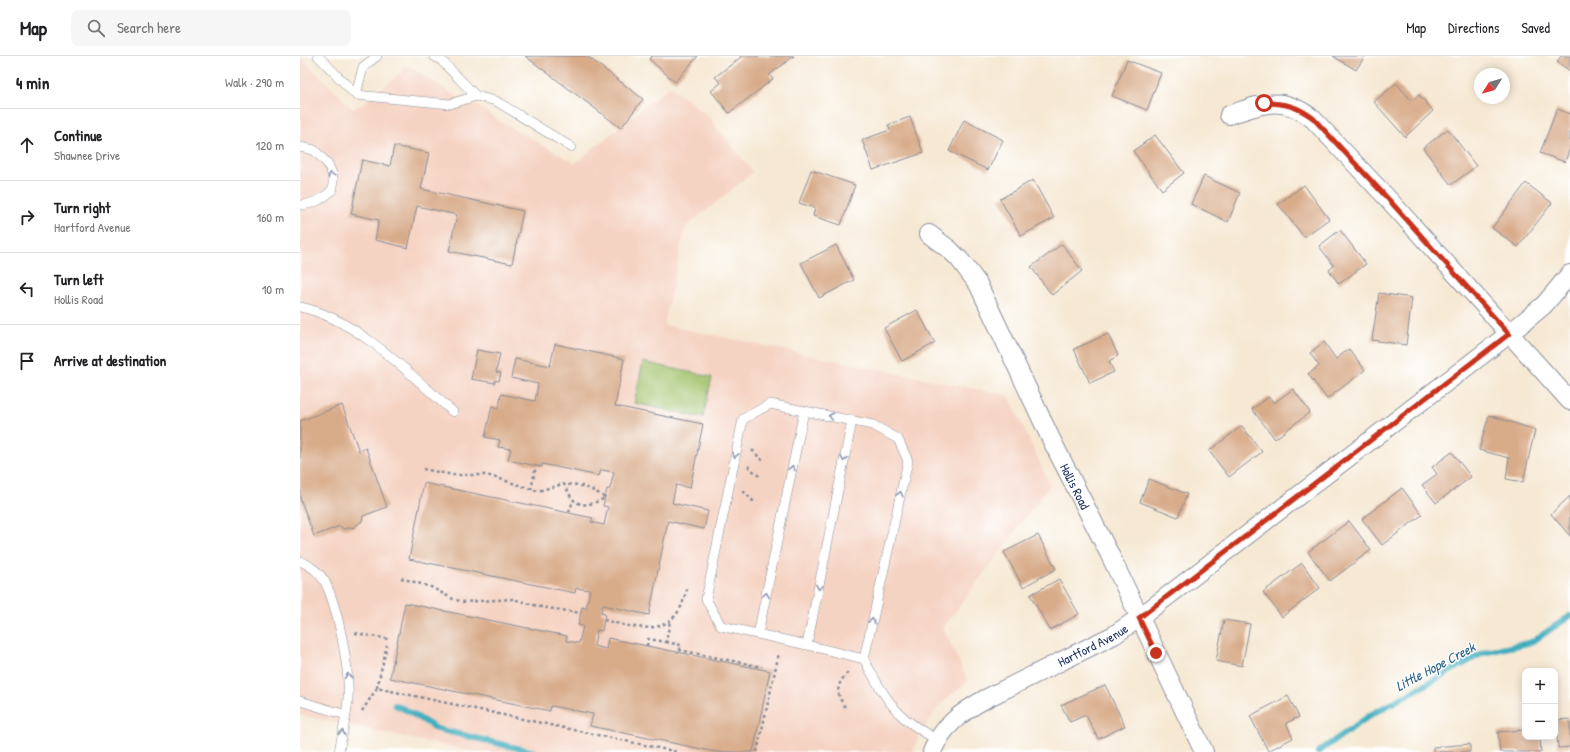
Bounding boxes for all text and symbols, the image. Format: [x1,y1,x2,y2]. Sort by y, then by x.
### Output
search box [71,10,351,46]
text: Map [20,15,47,41]
icon: search [85,17,107,39]
text: Search here [117,17,181,38]
text: Map [1406,18,1426,37]
text: Directions [1448,18,1499,37]
text: Saved [1521,18,1550,37]
north arrow [1474,68,1510,104]
text: 4 min [16,71,49,94]
text: Walk · 290 m [225,73,284,91]
route start [1255,94,1273,112]
text: Continue [54,125,102,146]
icon: ahead [16,134,38,156]
text: 120 m [256,136,284,154]
text: Shawnee Drive [54,146,120,164]
one-way arrow [328,171,336,178]
text: Turn right [54,197,110,218]
icon: right [16,206,38,228]
text: 160 m [256,208,284,226]
text: Hartford Avenue [54,218,131,236]
text: Turn left [54,269,104,290]
icon: left [16,278,38,300]
text: 10 m [262,280,284,298]
text: Hollis Road [54,290,103,308]
icon: arrive [16,350,38,372]
text: Arrive at destination [54,350,166,371]
one-way arrow [827,413,834,421]
one-way arrow [732,452,740,458]
one-way arrow [841,456,849,462]
street label: Hollis Road [1056,460,1094,512]
one-way arrow [787,465,796,471]
one-way arrow [896,491,904,497]
one-way arrow [815,583,823,590]
one-way arrow [761,592,770,598]
one-way arrow [868,618,876,624]
street label: Hartford Avenue [1054,619,1131,671]
water label: Little Hope Creek [1392,637,1480,696]
route end [1147,644,1165,662]
map controls [1522,668,1558,740]
button: + [1522,668,1558,704]
one-way arrow [343,673,352,679]
button: − [1522,704,1558,740]
one-way arrow [338,730,346,736]

